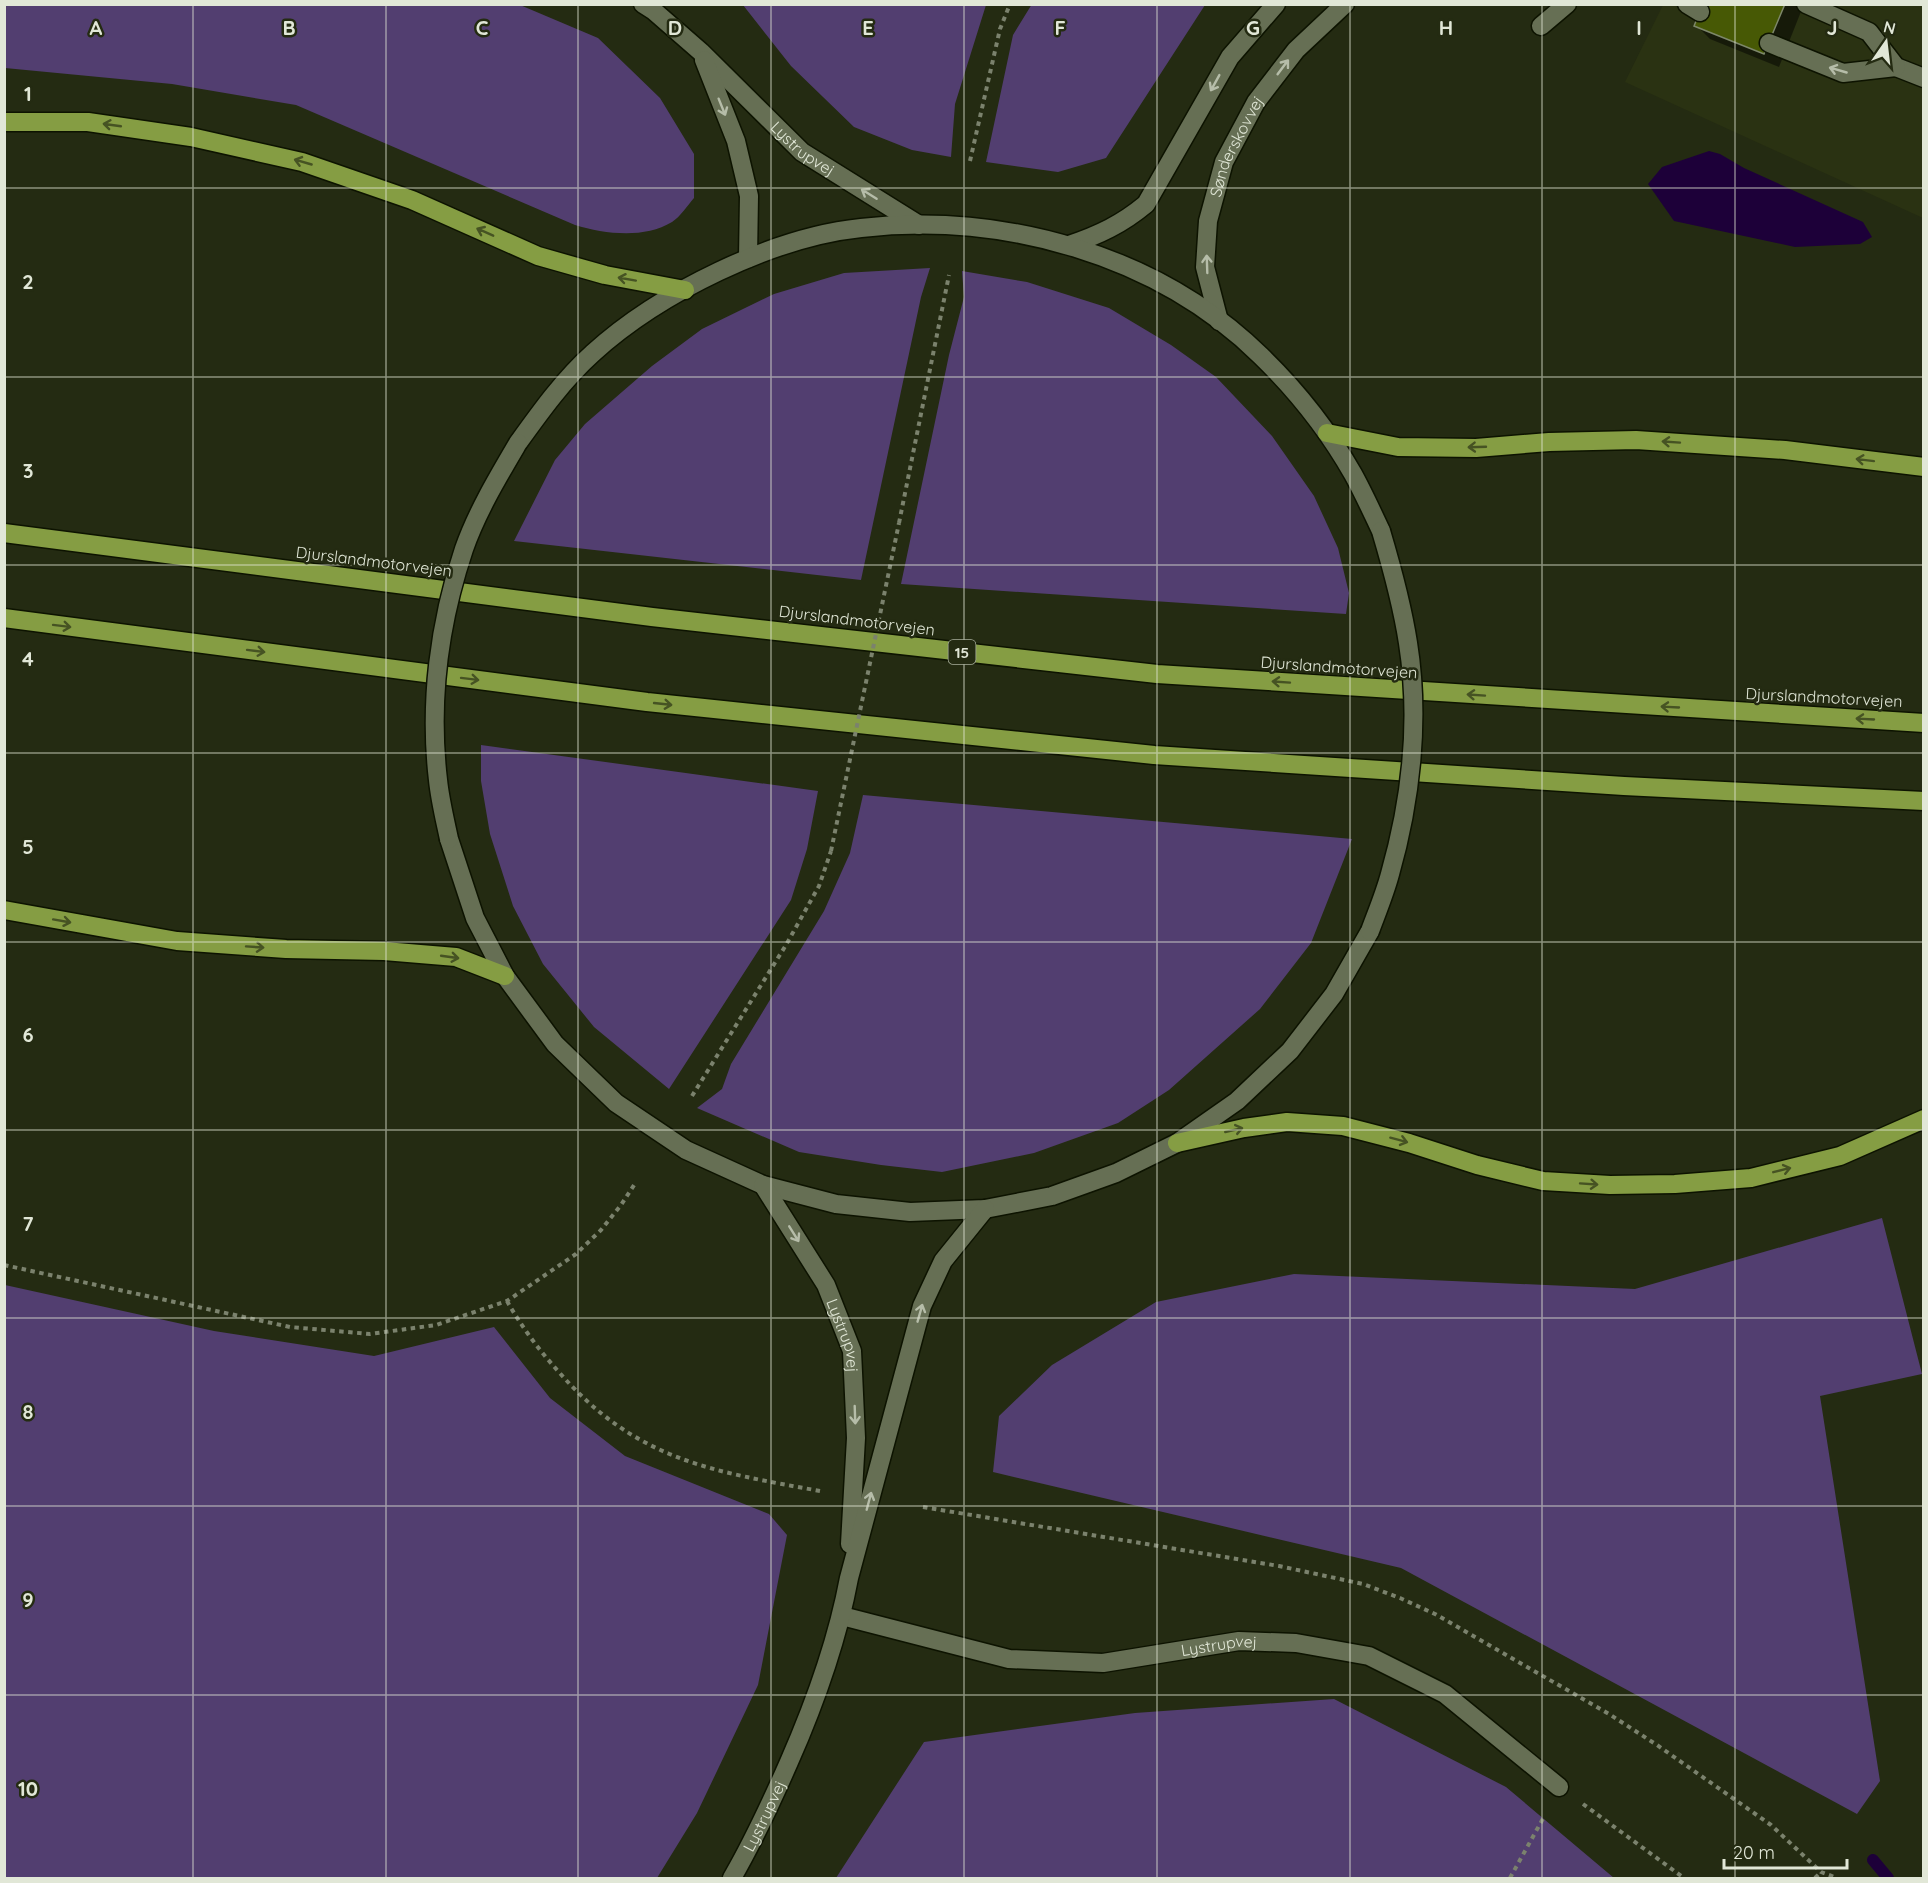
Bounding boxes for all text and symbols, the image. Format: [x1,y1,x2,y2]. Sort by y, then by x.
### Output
north arrow [1856,12,1916,72]
text: A [90,15,103,40]
text: B [282,15,296,40]
text: C [476,15,489,40]
text: D [668,15,682,40]
text: E [862,15,874,40]
text: F [1054,15,1066,40]
text: G [1246,15,1260,40]
text: H [1439,15,1453,40]
text: I [1636,15,1642,40]
text: J [1826,15,1838,40]
text: N [1882,16,1898,39]
one-way arrow [1276,60,1289,76]
one-way arrow [1829,63,1848,75]
one-way arrow [1209,74,1221,91]
text: 1 [24,81,32,106]
street label: Sønderskovvej [1205,91,1267,199]
one-way arrow [718,97,729,115]
street label: Lystrupvej [767,117,839,180]
one-way arrow [102,120,122,131]
one-way arrow [294,156,313,167]
one-way arrow [861,188,878,200]
one-way arrow [476,226,494,237]
one-way arrow [1201,255,1212,274]
text: 2 [22,269,34,294]
one-way arrow [618,273,638,284]
one-way arrow [1662,437,1682,448]
one-way arrow [1467,442,1487,453]
one-way arrow [1856,454,1876,465]
text: 3 [23,458,33,483]
street label: Djurslandmotorvejen [295,541,453,581]
street label: Djurslandmotorvejen [778,600,936,640]
one-way arrow [52,620,72,631]
road number: 15 [948,640,976,664]
text: 4 [22,646,34,671]
one-way arrow [245,646,265,657]
street label: Djurslandmotorvejen [1260,652,1418,682]
one-way arrow [460,673,479,684]
one-way arrow [1272,677,1292,688]
street label: Djurslandmotorvejen [1745,683,1903,711]
one-way arrow [1466,689,1486,700]
one-way arrow [653,699,673,710]
one-way arrow [1661,702,1681,713]
one-way arrow [1856,713,1876,724]
text: 5 [22,834,34,859]
one-way arrow [52,916,71,927]
one-way arrow [245,942,264,953]
one-way arrow [439,952,459,963]
text: 6 [22,1022,34,1047]
one-way arrow [1224,1124,1243,1136]
one-way arrow [1389,1135,1408,1147]
one-way arrow [1773,1164,1792,1176]
one-way arrow [1578,1178,1598,1189]
text: 7 [23,1211,34,1236]
one-way arrow [789,1225,801,1242]
street label: Lystrupvej [822,1296,863,1373]
one-way arrow [915,1304,926,1323]
text: 8 [23,1399,34,1424]
one-way arrow [849,1405,860,1425]
one-way arrow [864,1492,876,1511]
text: 9 [22,1587,34,1612]
street label: Lystrupvej [1179,1631,1257,1660]
text: 10 [18,1776,38,1801]
street label: Lystrupvej [738,1777,790,1855]
scale bar [1724,1832,1847,1870]
text: 20 m [1733,1841,1775,1864]

